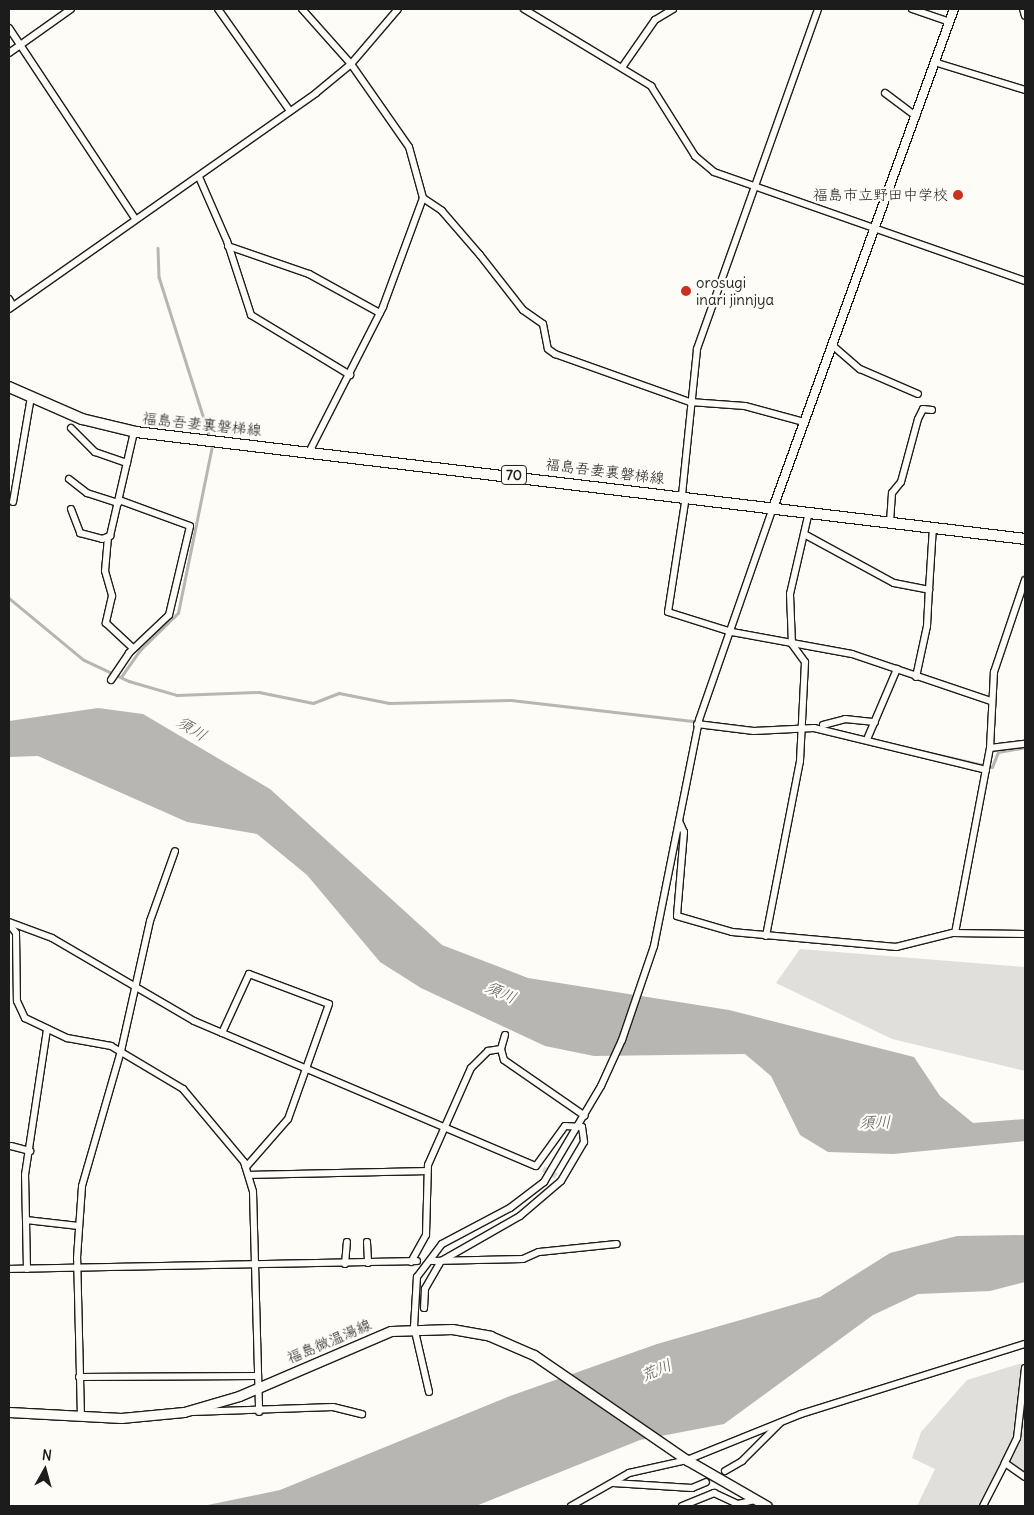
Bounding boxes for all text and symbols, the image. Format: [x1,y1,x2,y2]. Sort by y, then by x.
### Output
place label: 福島市立野田中学校 [813,186,948,204]
marker: 福島市立野田中学校 [952,189,964,201]
place label: orosugi inari jinnjya [696,273,774,308]
marker: orosugi inari jinnjya [680,285,692,297]
street label: 福島吾妻裏磐梯線 [141,409,263,439]
street label: 福島吾妻裏磐梯線 [544,455,666,487]
road number: 70 [500,464,528,486]
water label: 須川 [173,711,211,745]
water label: 須川 [482,977,520,1007]
water label: 須川 [859,1112,891,1132]
street label: 福島微温湯線 [284,1315,374,1367]
water label: 荒川 [638,1355,674,1385]
north arrow [20,1445,70,1495]
text: N [41,1446,53,1465]

